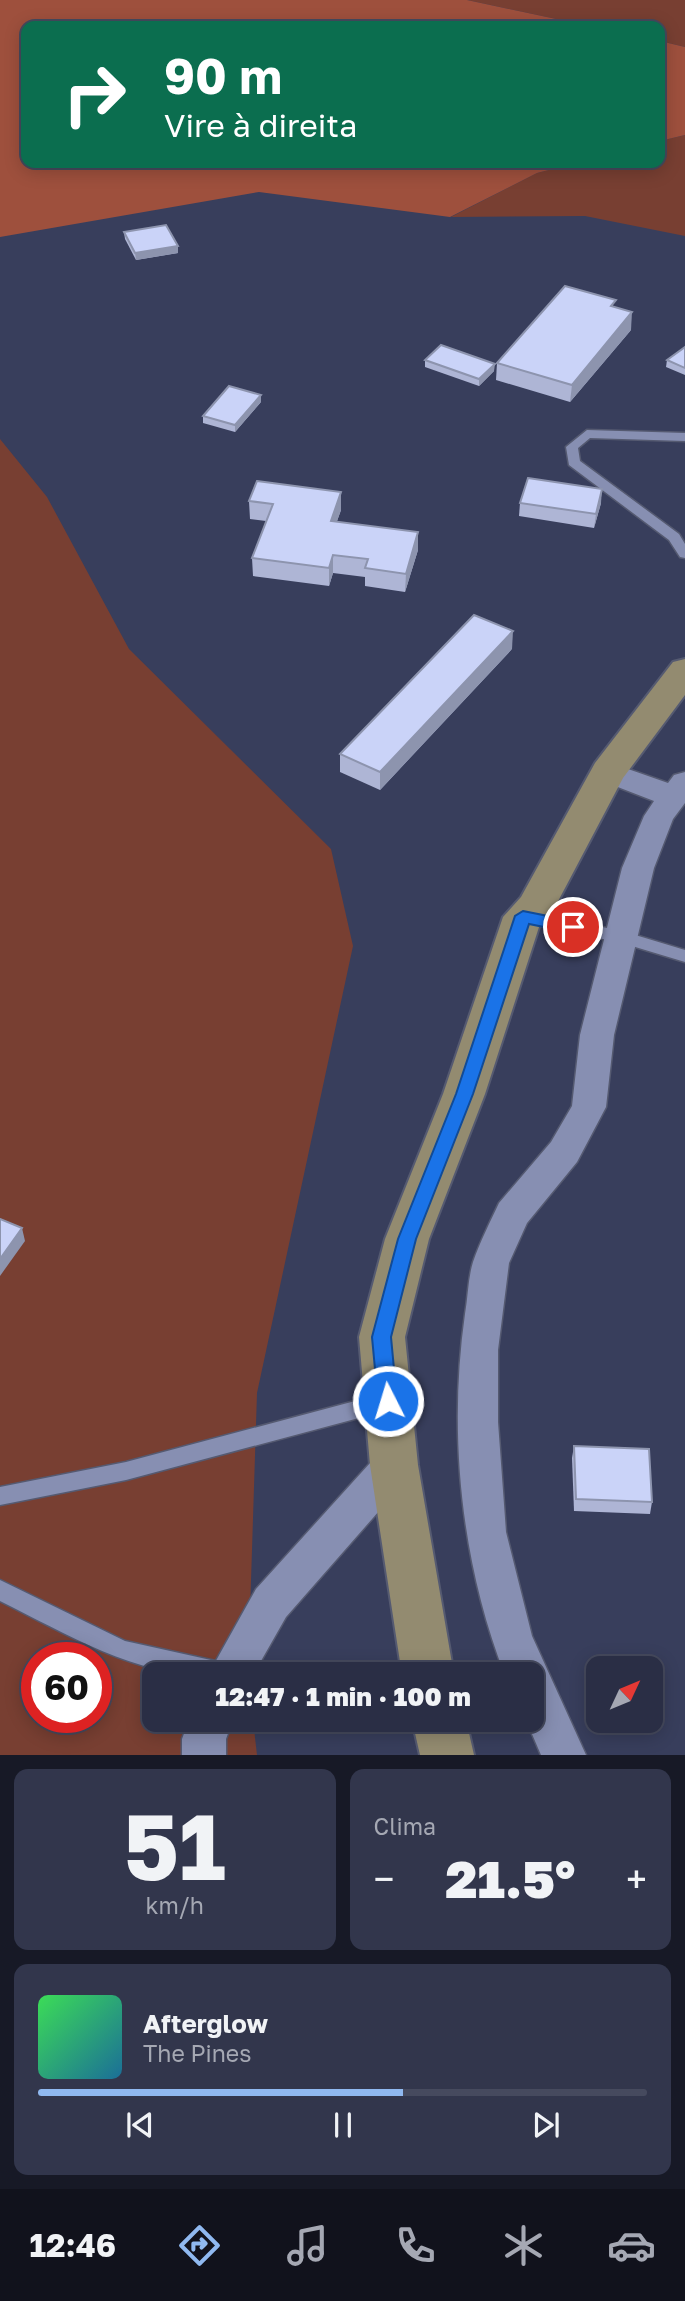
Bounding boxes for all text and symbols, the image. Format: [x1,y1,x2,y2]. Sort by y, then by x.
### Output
text: 90 m [164,46,282,105]
icon: right [49,49,140,140]
text: Vire à direita [164,106,357,144]
pin [543,897,603,957]
icon: arrive [554,908,592,946]
position arrow [351,1364,425,1438]
speed limit sign: 60 [21,1642,112,1733]
north arrow [586,1656,663,1732]
map controls [586,1656,663,1733]
text: 12:47 · 1 min · 100 m [215,1681,471,1712]
text: 51 [124,1791,226,1900]
text: Clima [374,1812,436,1840]
text: 21.5° [445,1847,575,1909]
text: − [374,1856,394,1901]
text: + [626,1856,647,1901]
text: km/h [145,1891,204,1919]
text: Afterglow [143,2008,268,2039]
text: The Pines [143,2039,251,2067]
icon: previous [121,2106,159,2144]
icon: pause [324,2106,362,2144]
icon: next [527,2106,565,2144]
icon: directions [175,2221,224,2270]
icon: music [283,2221,332,2270]
icon: phone [391,2221,440,2270]
icon: climate [499,2221,548,2270]
icon: car [607,2221,656,2270]
text: 12:46 [29,2226,116,2264]

